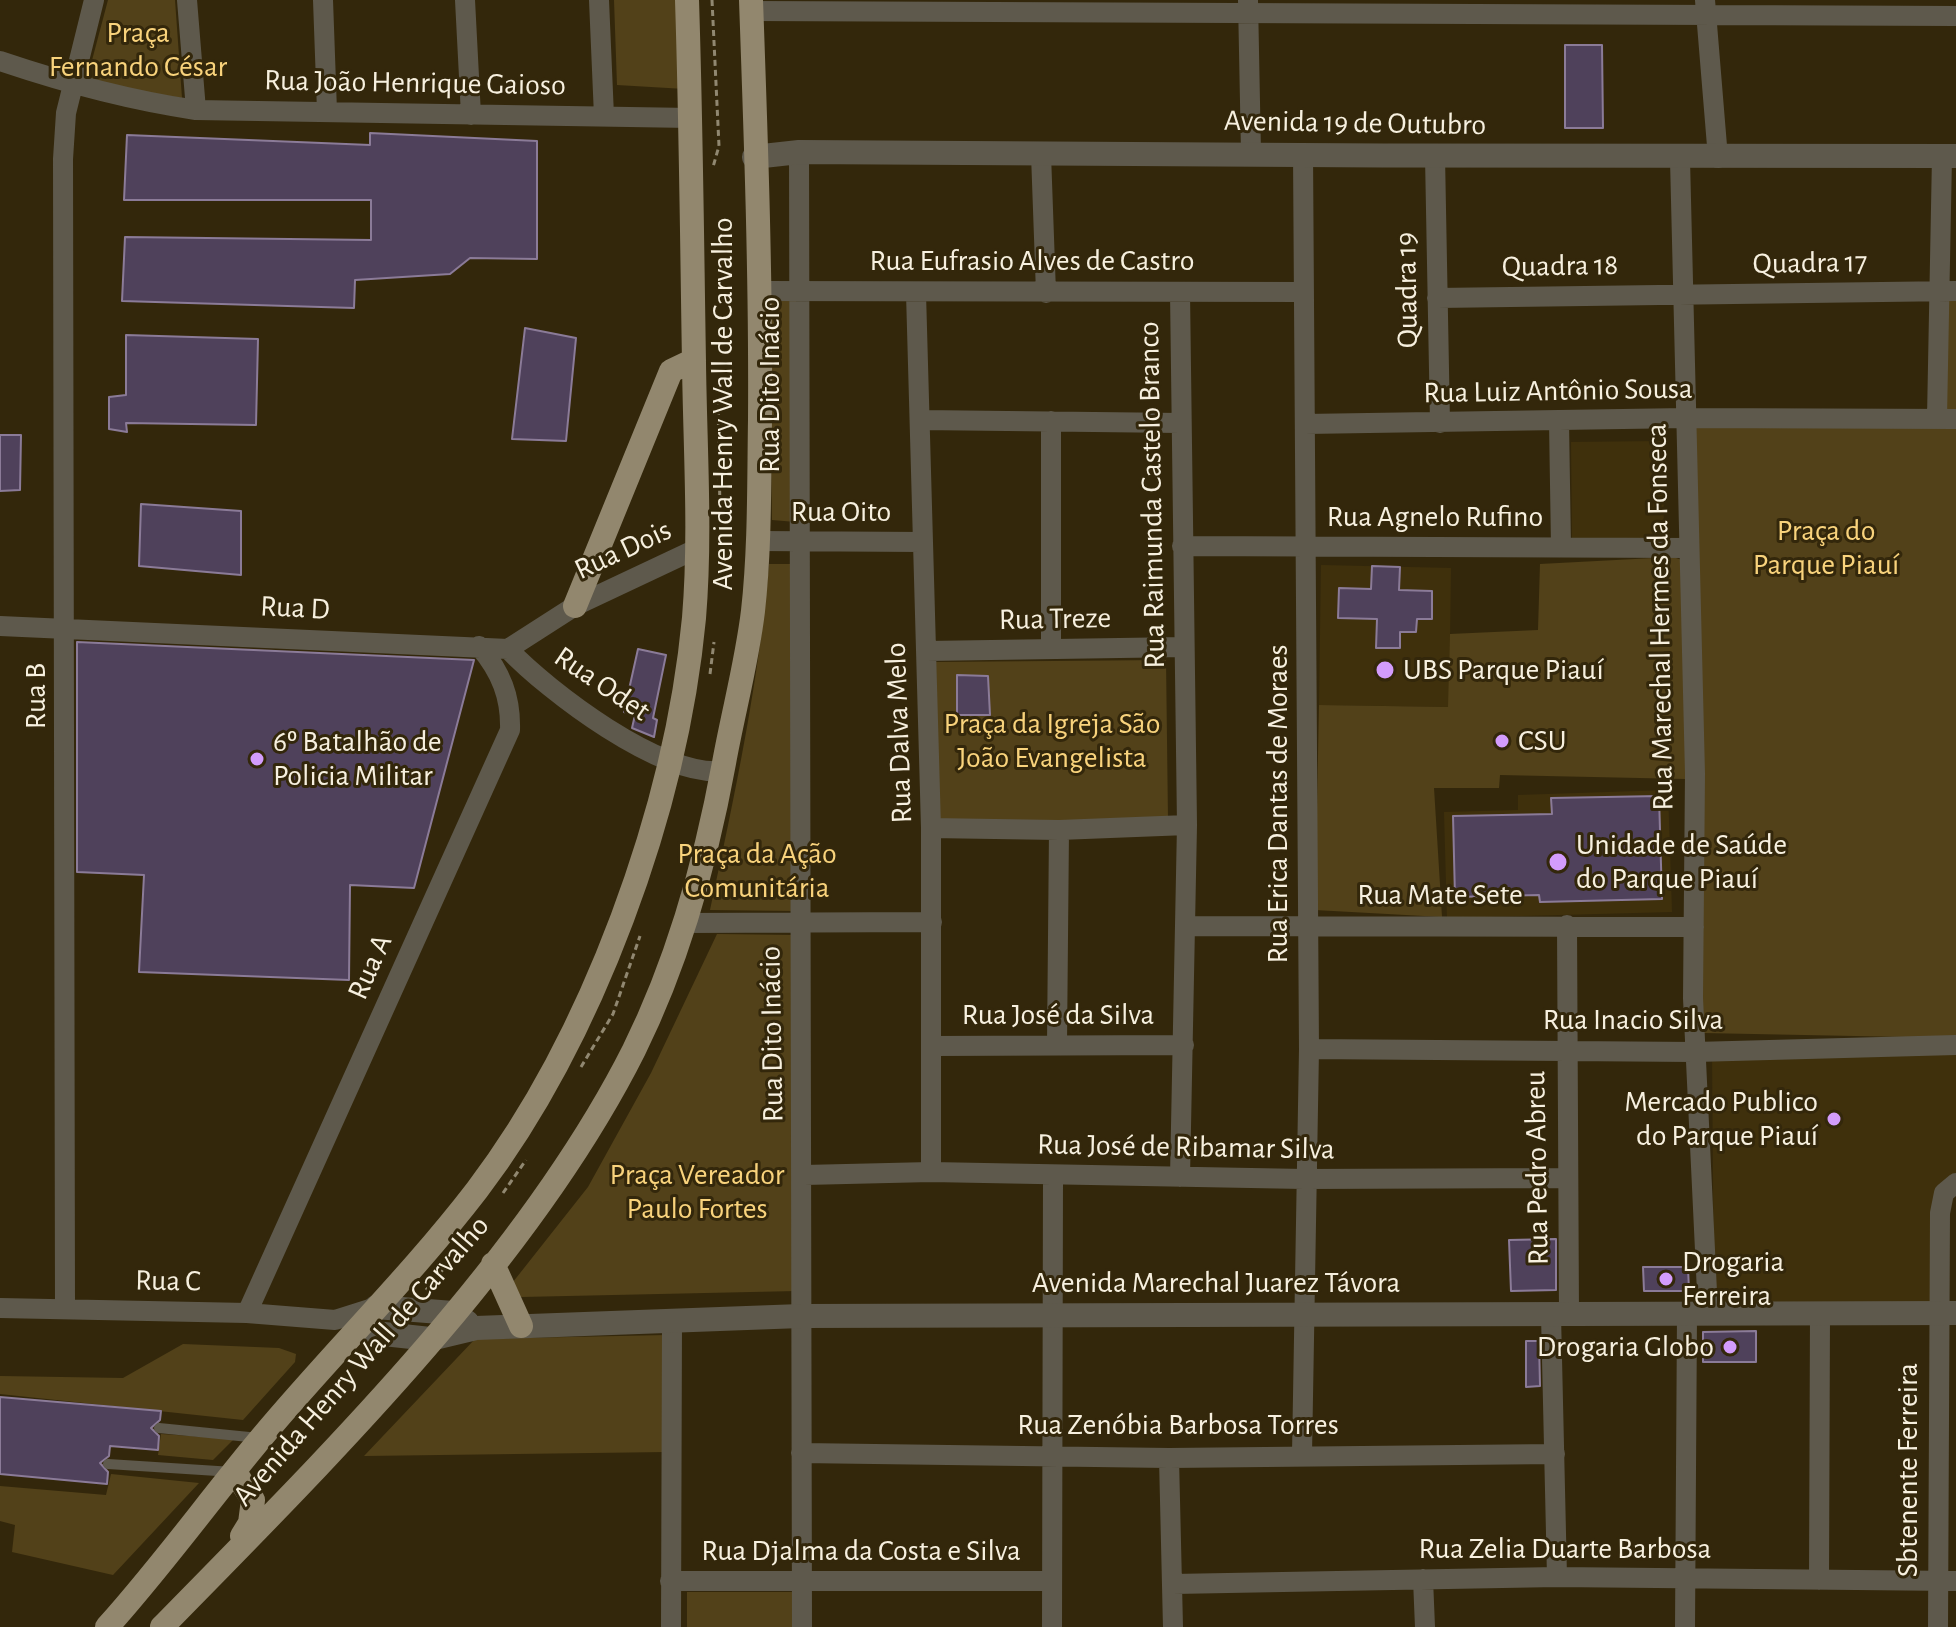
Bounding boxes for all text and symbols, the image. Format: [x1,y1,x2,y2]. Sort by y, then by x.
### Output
park label: Praça Fernando César [49,15,227,86]
street label: Rua João Henrique Gaioso [264,62,566,104]
street label: Avenida 19 de Outubro [1224,103,1486,143]
street label: Avenida Henry Wall de Carvalho [705,218,741,590]
street label: Quadra 19 [1388,231,1426,349]
street label: Rua Eufrasio Alves de Castro [869,243,1195,279]
street label: Quadra 17 [1752,244,1868,282]
street label: Quadra 18 [1501,247,1619,285]
street label: Rua Dito Inácio [752,297,788,473]
street label: Rua Raimunda Castelo Branco [1131,321,1173,669]
street label: Rua Luiz Antônio Sousa [1423,371,1693,411]
street label: Rua Marechal Hermes da Fonseca [1639,423,1681,811]
street label: Rua Oito [791,494,891,530]
street label: Rua Agnelo Rufino [1327,499,1543,535]
street label: Rua Dois [569,512,677,588]
park label: Praça do Parque Piauí [1753,513,1899,584]
street label: Rua D [259,588,331,628]
street label: Rua Treze [999,600,1111,638]
street label: Rua Odet [547,639,657,729]
street label: Rua Dalva Melo [878,642,920,824]
street label: Rua Erica Dantas de Moraes [1260,644,1296,964]
place label: UBS Parque Piauí [1403,652,1604,688]
marker: UBS Parque Piauí [1374,659,1396,681]
street label: Rua B [18,663,54,729]
park label: Praça da Igreja São João Evangelista [943,706,1161,776]
place label: CSU [1518,723,1567,759]
place label: 6º Batalhão de Policia Militar [273,724,442,794]
marker: CSU [1493,732,1511,750]
marker: 6º Batalhão de Policia Militar [248,750,266,768]
place label: Unidade de Saúde do Parque Piauí [1576,827,1787,898]
park label: Praça da Ação Comunitária [677,836,837,906]
marker: Unidade de Saúde do Parque Piauí [1547,851,1569,873]
street label: Rua Mate Sete [1357,877,1523,913]
street label: Rua A [340,929,400,1005]
street label: Rua Dito Inácio [752,946,792,1122]
street label: Rua José da Silva [962,997,1154,1033]
street label: Rua Inacio Silva [1543,1002,1723,1038]
street label: Rua Pedro Abreu [1517,1070,1557,1266]
place label: Mercado Publico do Parque Piauí [1624,1084,1818,1154]
marker: Mercado Publico do Parque Piauí [1825,1110,1843,1128]
street label: Rua José de Ribamar Silva [1037,1126,1335,1168]
park label: Praça Vereador Paulo Fortes [610,1157,784,1228]
street label: Avenida Henry Wall de Carvalho [225,1208,497,1514]
place label: Drogaria Ferreira [1682,1244,1784,1314]
street label: Rua C [135,1262,201,1300]
street label: Avenida Marechal Juarez Távora [1032,1265,1400,1301]
marker: Drogaria Ferreira [1657,1270,1675,1288]
place label: Drogaria Globo [1537,1329,1714,1365]
marker: Drogaria Globo [1721,1338,1739,1356]
street label: Sbtenente Ferreira [1890,1363,1926,1577]
street label: Rua Zenóbia Barbosa Torres [1017,1407,1339,1443]
street label: Rua Zelia Duarte Barbosa [1419,1531,1711,1567]
street label: Rua Djalma da Costa e Silva [701,1533,1021,1569]

